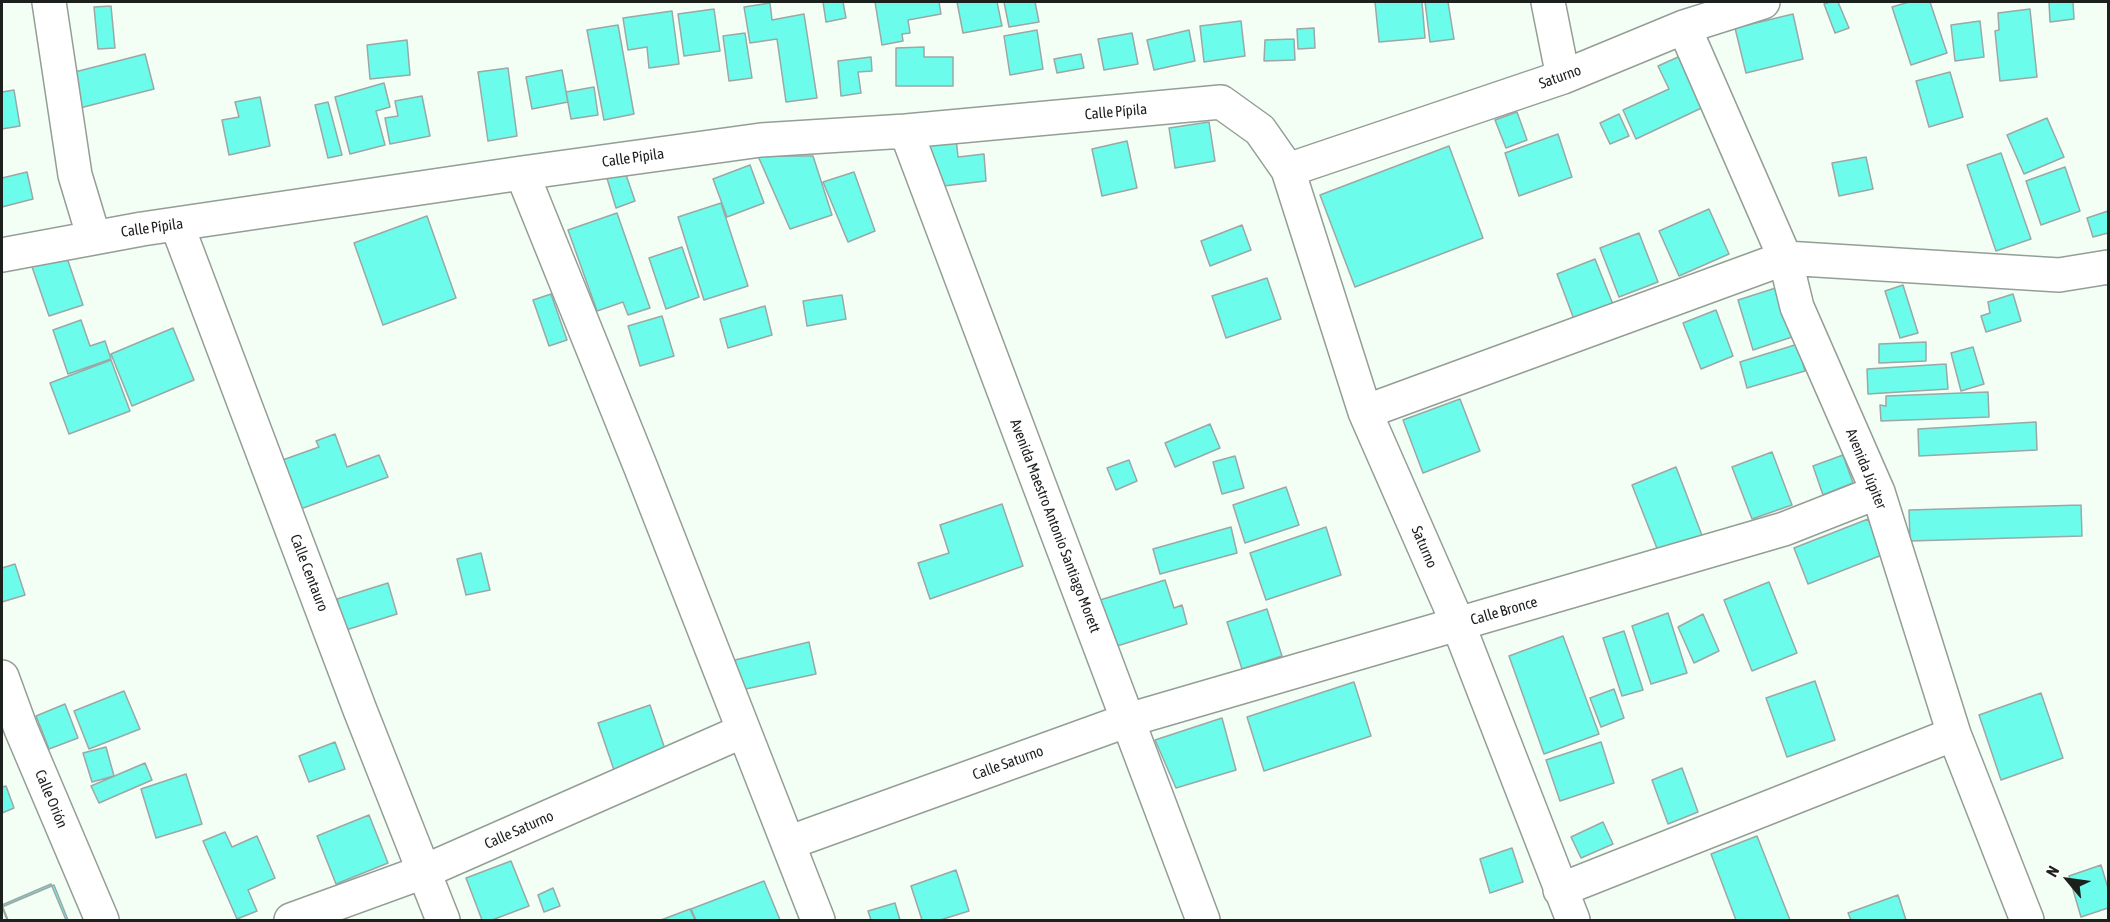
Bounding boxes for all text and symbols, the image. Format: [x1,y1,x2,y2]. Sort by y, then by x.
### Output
street label: Saturno [1536,61,1584,93]
street label: Calle Pípila [1084,100,1148,124]
street label: Calle Pípila [601,145,665,171]
street label: Calle Pípila [120,215,184,241]
street label: Avenida Maestro Antonio Santiago Morett [1006,417,1104,635]
street label: Avenida Júpiter [1842,426,1890,512]
street label: Saturno [1407,523,1441,571]
street label: Calle Centauro [286,532,332,614]
street label: Calle Bronce [1469,593,1539,629]
street label: Calle Saturno [970,742,1046,784]
street label: Calle Orión [31,767,71,831]
street label: Calle Saturno [482,807,556,853]
north arrow [2038,850,2098,910]
text: N [2042,863,2062,880]

